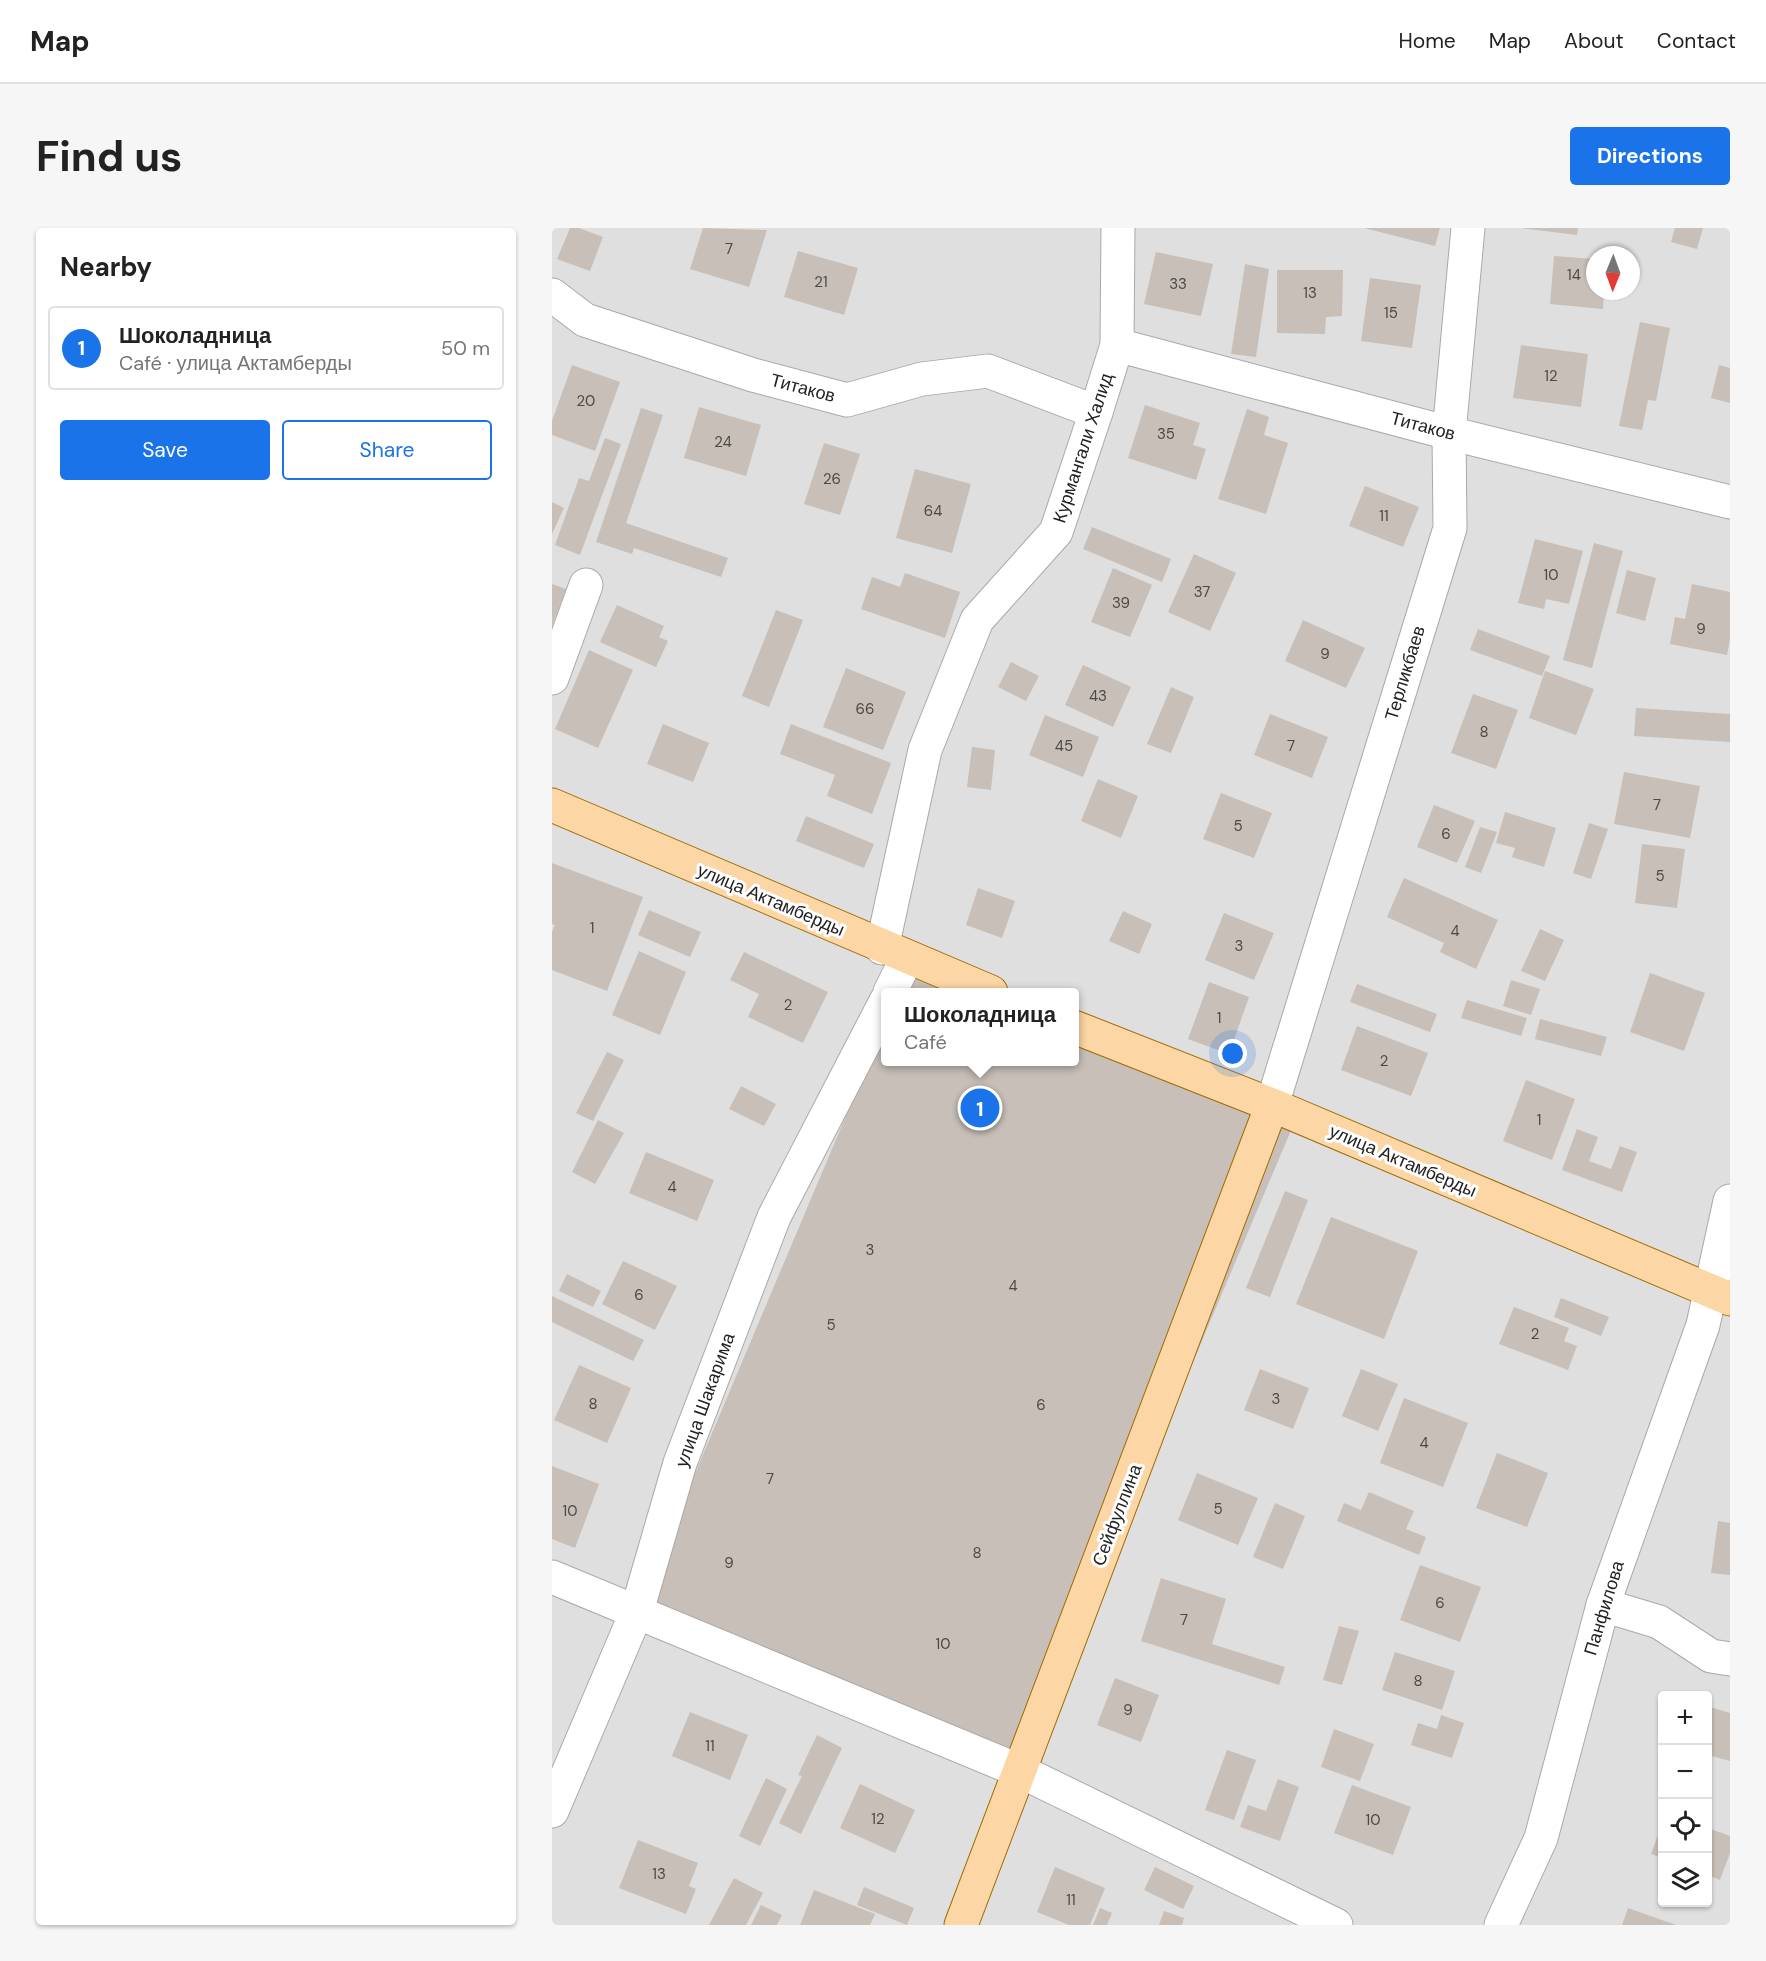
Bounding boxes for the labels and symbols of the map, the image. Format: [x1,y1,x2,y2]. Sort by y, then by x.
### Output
house number: 7 [725,239,733,259]
north arrow [1586,246,1640,300]
house number: 14 [1567,265,1581,285]
house number: 21 [814,272,828,292]
house number: 33 [1169,274,1187,294]
house number: 13 [1303,283,1317,303]
house number: 15 [1384,303,1398,323]
house number: 12 [1544,366,1558,386]
street label: Титаков [768,368,838,408]
street label: Курмангали Халид [1047,370,1119,526]
house number: 20 [577,391,595,411]
street label: Титаков [1388,406,1458,446]
house number: 35 [1157,424,1175,444]
house number: 24 [714,432,732,452]
house number: 26 [823,469,841,489]
house number: 64 [924,501,942,521]
house number: 11 [1379,506,1389,526]
house number: 10 [1544,565,1558,585]
house number: 37 [1194,582,1210,602]
house number: 39 [1112,593,1130,613]
house number: 9 [1696,619,1706,639]
street label: Терликбаев [1379,623,1431,723]
house number: 9 [1320,644,1330,664]
house number: 43 [1089,686,1107,706]
house number: 66 [856,699,874,719]
house number: 8 [1479,722,1489,742]
house number: 45 [1055,736,1073,756]
house number: 7 [1287,736,1295,756]
house number: 7 [1653,795,1661,815]
house number: 5 [1233,816,1243,836]
house number: 6 [1441,824,1451,844]
street label: улица Актамберды [694,858,848,942]
house number: 5 [1655,866,1665,886]
house number: 1 [590,918,594,938]
house number: 4 [1450,921,1460,941]
house number: 3 [1235,936,1243,956]
house number: 2 [784,995,792,1015]
house number: 1 [1217,1008,1221,1028]
your location [1218,1039,1247,1068]
house number: 2 [1380,1051,1388,1071]
pin: 1 [960,1086,1000,1130]
house number: 1 [1537,1110,1541,1130]
street label: улица Актамберды [1326,1119,1480,1203]
house number: 4 [667,1177,677,1197]
house number: 3 [866,1240,874,1260]
house number: 4 [1008,1276,1018,1296]
house number: 6 [634,1285,644,1305]
house number: 5 [826,1315,836,1335]
house number: 2 [1531,1324,1539,1344]
street label: улица Шакарима [670,1328,741,1471]
house number: 3 [1272,1389,1280,1409]
house number: 8 [588,1394,598,1414]
house number: 6 [1036,1395,1046,1415]
house number: 4 [1419,1433,1429,1453]
street label: Сейфуллина [1087,1460,1148,1569]
house number: 7 [766,1469,774,1489]
house number: 5 [1213,1499,1223,1519]
house number: 10 [563,1501,577,1521]
house number: 8 [972,1543,982,1563]
house number: 9 [724,1553,734,1573]
street label: Панфилова [1578,1557,1630,1658]
house number: 6 [1435,1593,1445,1613]
house number: 7 [1180,1610,1188,1630]
house number: 10 [936,1634,950,1654]
house number: 8 [1413,1671,1423,1691]
house number: 9 [1123,1700,1133,1720]
house number: 11 [705,1736,715,1756]
house number: 12 [871,1809,885,1829]
house number: 10 [1366,1810,1380,1830]
house number: 13 [652,1864,666,1884]
house number: 11 [1066,1890,1076,1910]

